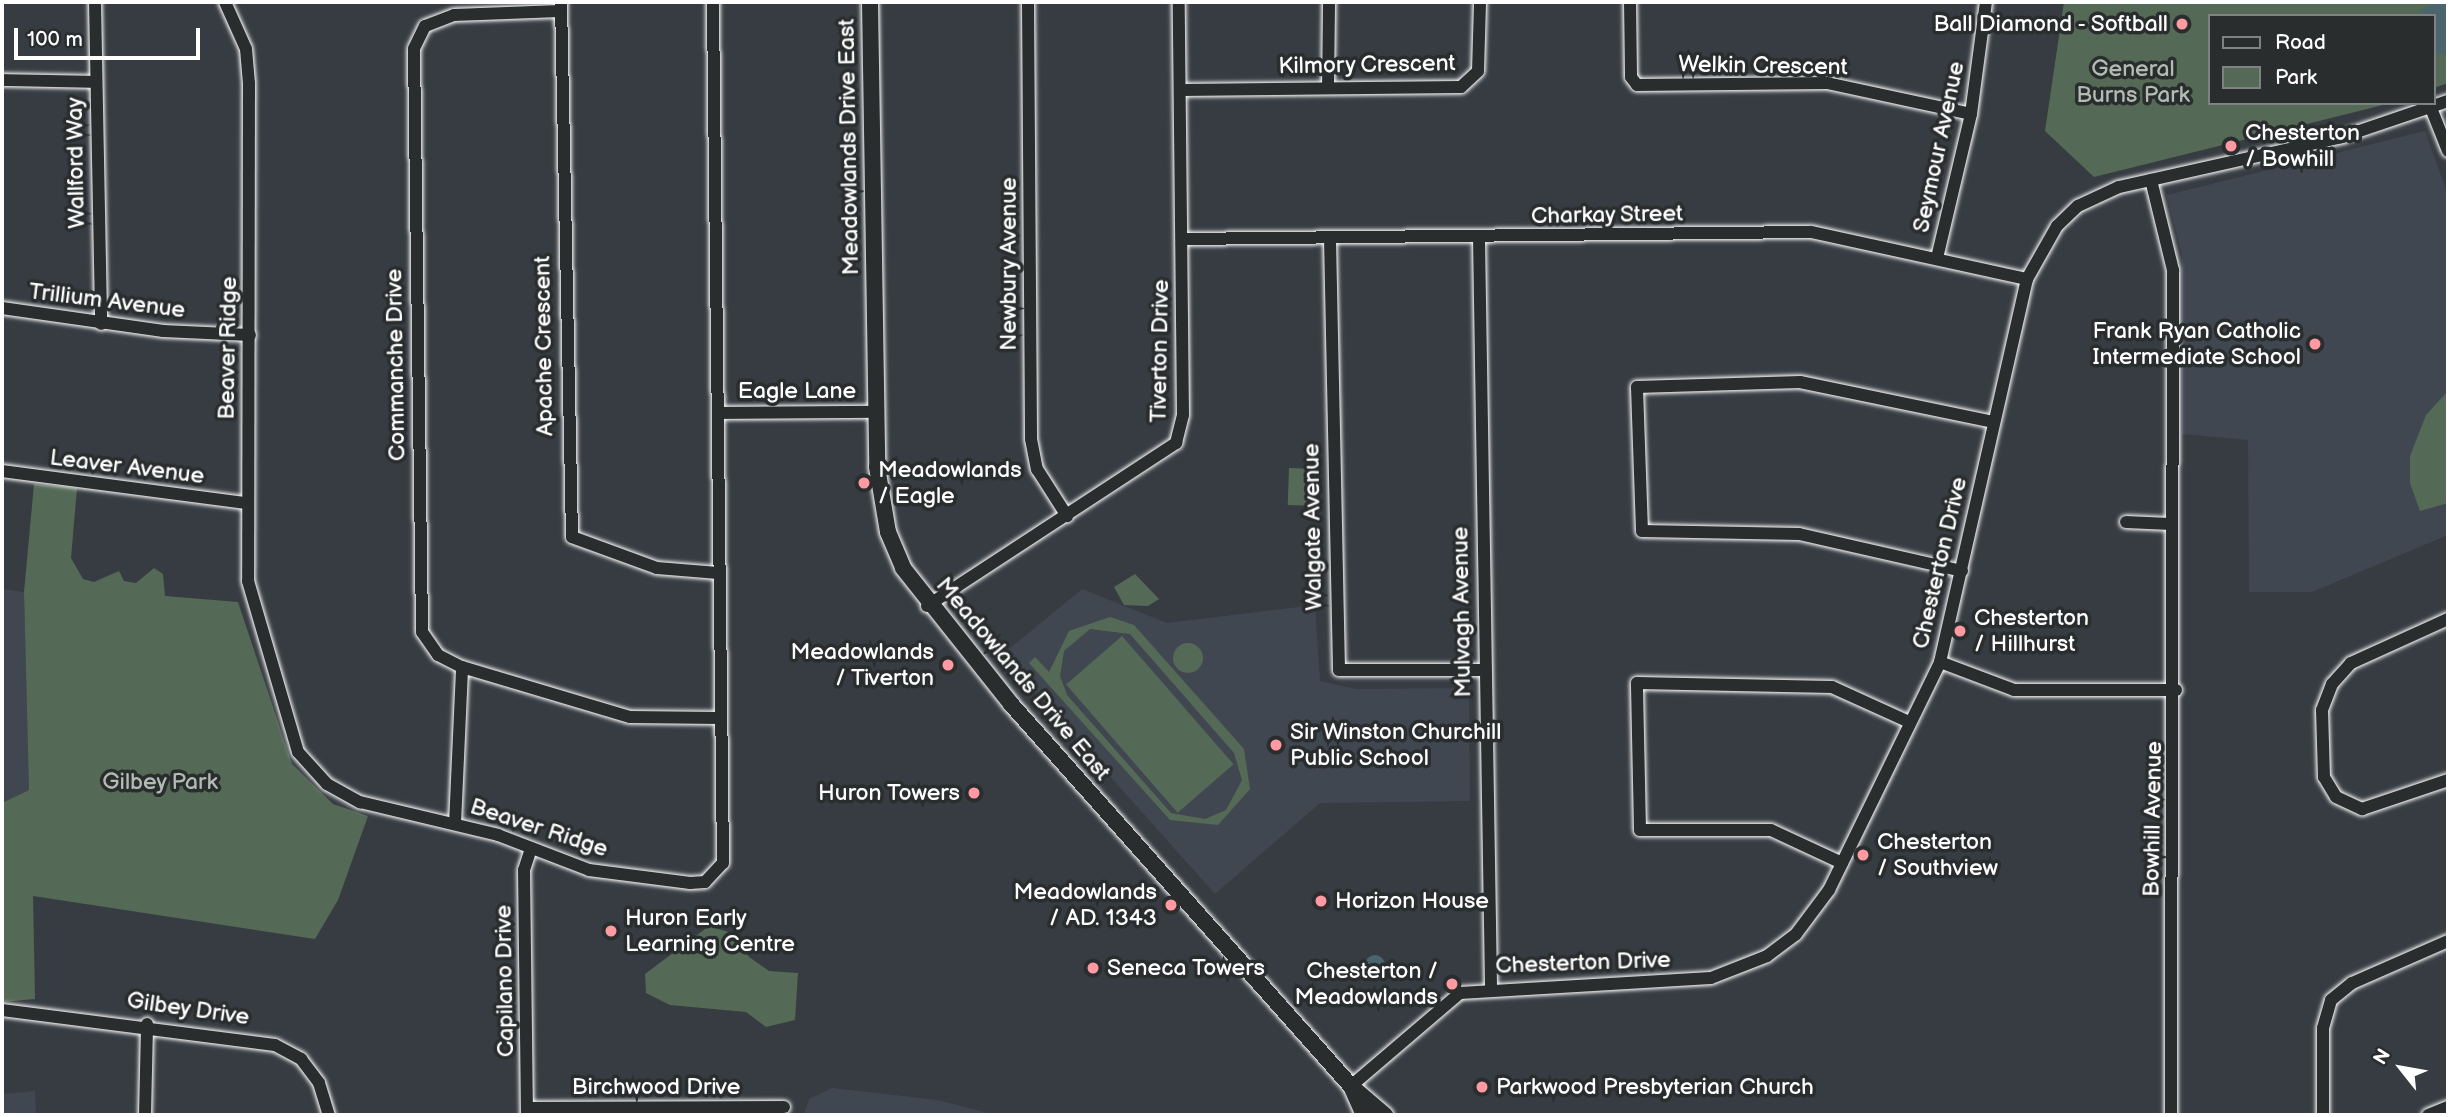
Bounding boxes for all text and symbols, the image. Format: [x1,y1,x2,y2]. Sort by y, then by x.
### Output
place label: Ball Diamond - Softball [1931,10,2168,38]
scale bar [18,14,203,58]
legend [2208,14,2436,105]
marker: Ball Diamond - Softball [2174,16,2190,32]
street label: Meadowlands Drive East [833,18,865,276]
text: 100 m [27,27,83,52]
text: Road [2275,30,2326,55]
street label: Kilmory Crescent [1277,50,1457,80]
street label: Welkin Crescent [1678,51,1848,81]
park label: General Burns Park [2076,55,2190,109]
street label: Seymour Avenue [1907,59,1971,235]
text: Park [2275,65,2317,90]
street label: Wallford Way [61,96,91,230]
place label: Chesterton / Bowhill [2245,119,2360,173]
marker: Chesterton / Bowhill [2223,138,2239,154]
street label: Newbury Avenue [995,176,1023,352]
street label: Charkay Street [1530,200,1684,230]
street label: Apache Crescent [529,256,559,436]
street label: Commanche Drive [381,269,411,461]
street label: Beaver Ridge [213,276,243,420]
street label: Trillium Avenue [27,278,187,324]
street label: Tiverton Drive [1145,279,1175,423]
place label: Frank Ryan Catholic Intermediate School [2092,317,2301,371]
marker: Frank Ryan Catholic Intermediate School [2307,336,2323,352]
street label: Eagle Lane [738,377,856,405]
street label: Walgate Avenue [1298,443,1328,611]
street label: Leaver Avenue [48,444,206,490]
place label: Meadowlands / Eagle [878,456,1022,510]
street label: Chesterton Drive [1907,474,1973,652]
marker: Meadowlands / Eagle [856,475,872,491]
street label: Mulvagh Avenue [1447,526,1477,698]
street label: Meadowlands Drive East [930,572,1116,786]
place label: Chesterton / Hillhurst [1974,604,2089,658]
marker: Chesterton / Hillhurst [1952,623,1968,639]
place label: Meadowlands / Tiverton [790,638,934,692]
marker: Meadowlands / Tiverton [940,657,956,673]
place label: Sir Winston Churchill Public School [1290,718,1502,772]
marker: Sir Winston Churchill Public School [1268,737,1284,753]
street label: Bowhill Avenue [2138,741,2168,897]
park label: Gilbey Park [102,768,218,796]
place label: Huron Towers [817,779,960,807]
marker: Huron Towers [966,785,982,801]
street label: Beaver Ridge [467,793,611,863]
place label: Chesterton / Southview [1877,828,1998,882]
marker: Chesterton / Southview [1855,847,1871,863]
place label: Meadowlands / AD. 1343 [1013,878,1157,932]
place label: Horizon House [1335,887,1489,915]
marker: Horizon House [1313,893,1329,909]
marker: Meadowlands / AD. 1343 [1163,897,1179,913]
place label: Huron Early Learning Centre [625,904,795,958]
street label: Capilano Drive [490,905,520,1057]
marker: Huron Early Learning Centre [603,923,619,939]
street label: Chesterton Drive [1495,946,1671,980]
place label: Seneca Towers [1107,954,1266,982]
place label: Chesterton / Meadowlands [1294,957,1438,1011]
marker: Seneca Towers [1085,960,1101,976]
marker: Chesterton / Meadowlands [1444,976,1460,992]
street label: Gilbey Drive [124,987,252,1031]
north arrow [2366,1033,2436,1103]
text: N [2369,1045,2396,1069]
street label: Birchwood Drive [572,1073,740,1101]
place label: Parkwood Presbyterian Church [1496,1073,1814,1101]
marker: Parkwood Presbyterian Church [1474,1079,1490,1095]

